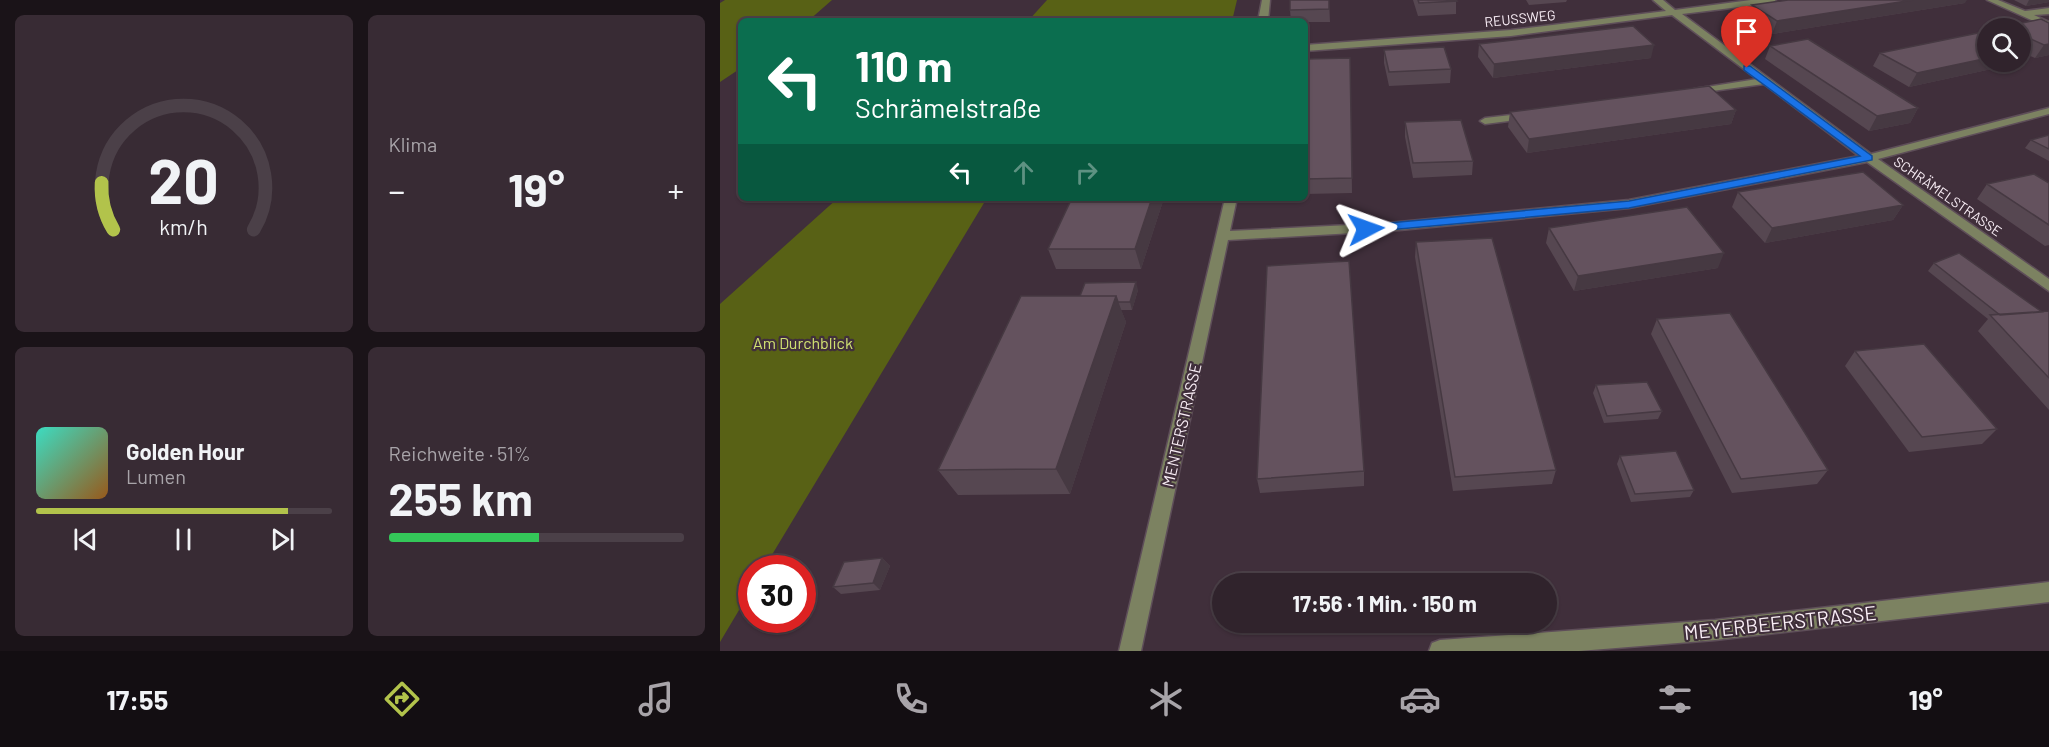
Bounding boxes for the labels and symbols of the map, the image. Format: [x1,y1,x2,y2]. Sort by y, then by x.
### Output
street label: REUSSWEG [1484,6,1556,30]
pin [1721,6,1772,68]
street label: SCHRÄMELSTRASSE [1891,152,2005,240]
position arrow [1334,197,1398,261]
park label: Am Durchblick [753,333,853,352]
street label: MENTERSTRASSE [1158,361,1204,489]
speed limit sign: 30 [738,555,816,633]
street label: MEYERBEERSTRASSE [1683,600,1877,644]

